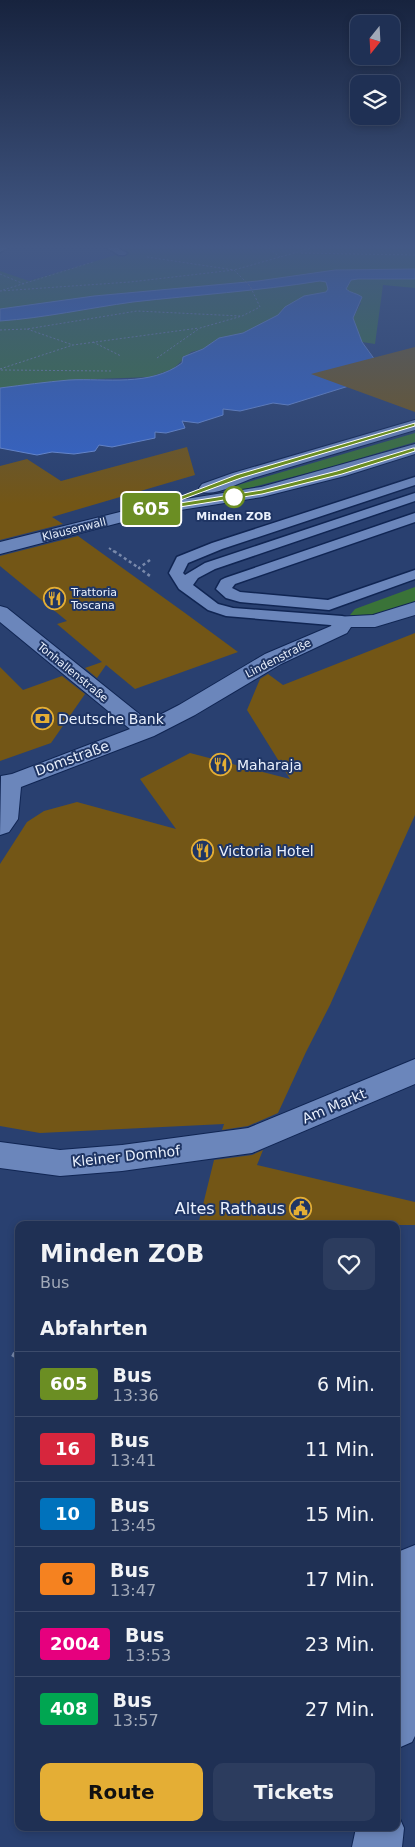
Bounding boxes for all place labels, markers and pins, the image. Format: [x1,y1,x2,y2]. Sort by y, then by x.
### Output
marker: Minden ZOB [223,486,245,508]
place label: Minden ZOB [196,510,272,523]
restaurant icon: Trattoria Toscana [43,586,67,610]
place label: Trattoria Toscana [70,586,117,612]
bank icon: Deutsche Bank [30,707,54,731]
place label: Deutsche Bank [58,711,165,727]
restaurant icon: Maharaja [209,753,233,777]
place label: Maharaja [237,757,302,773]
restaurant icon: Victoria Hotel [191,839,215,863]
place label: Victoria Hotel [219,843,314,859]
public building icon: Altes Rathaus [289,1196,313,1220]
place label: Altes Rathaus [175,1199,285,1218]

